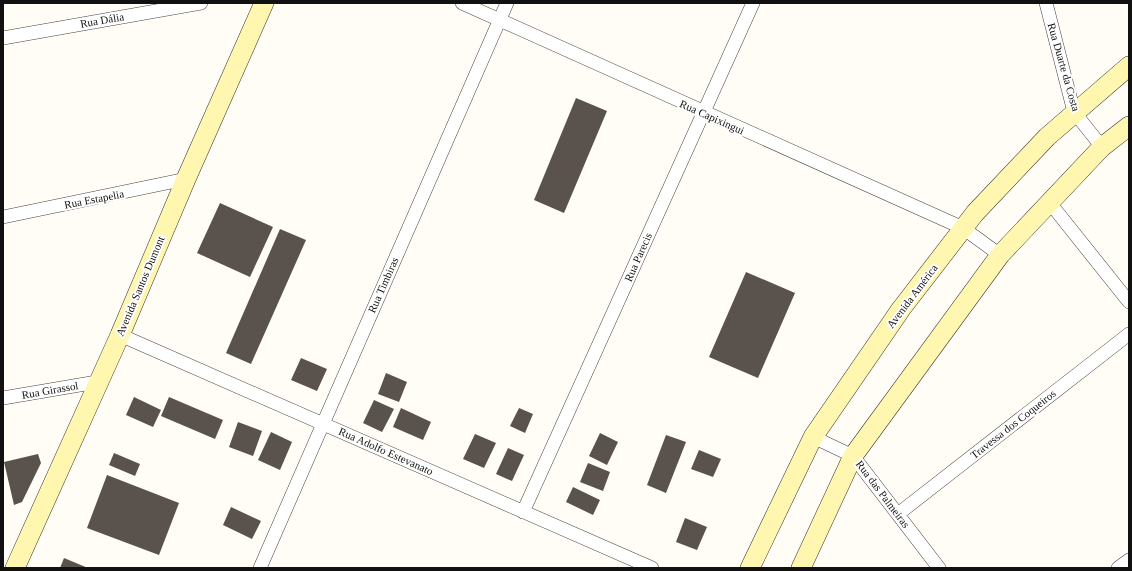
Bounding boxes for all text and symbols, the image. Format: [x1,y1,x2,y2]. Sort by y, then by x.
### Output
street label: Rua Dália [79,10,125,30]
street label: Rua Duarte da Costa [1046,21,1082,113]
street label: Rua Capixingui [678,97,746,137]
street label: Rua Estapelia [63,187,125,211]
street label: Rua Parecis [622,231,654,283]
street label: Avenida Santos Dumont [114,234,166,338]
street label: Rua Timbiras [365,255,401,315]
street label: Avenida América [884,262,940,330]
street label: Rua Girassol [21,379,79,401]
street label: Travessa dos Coqueiros [968,387,1058,461]
street label: Rua Adolfo Estevanato [337,425,435,477]
street label: Rua das Palmeiras [854,458,912,530]

